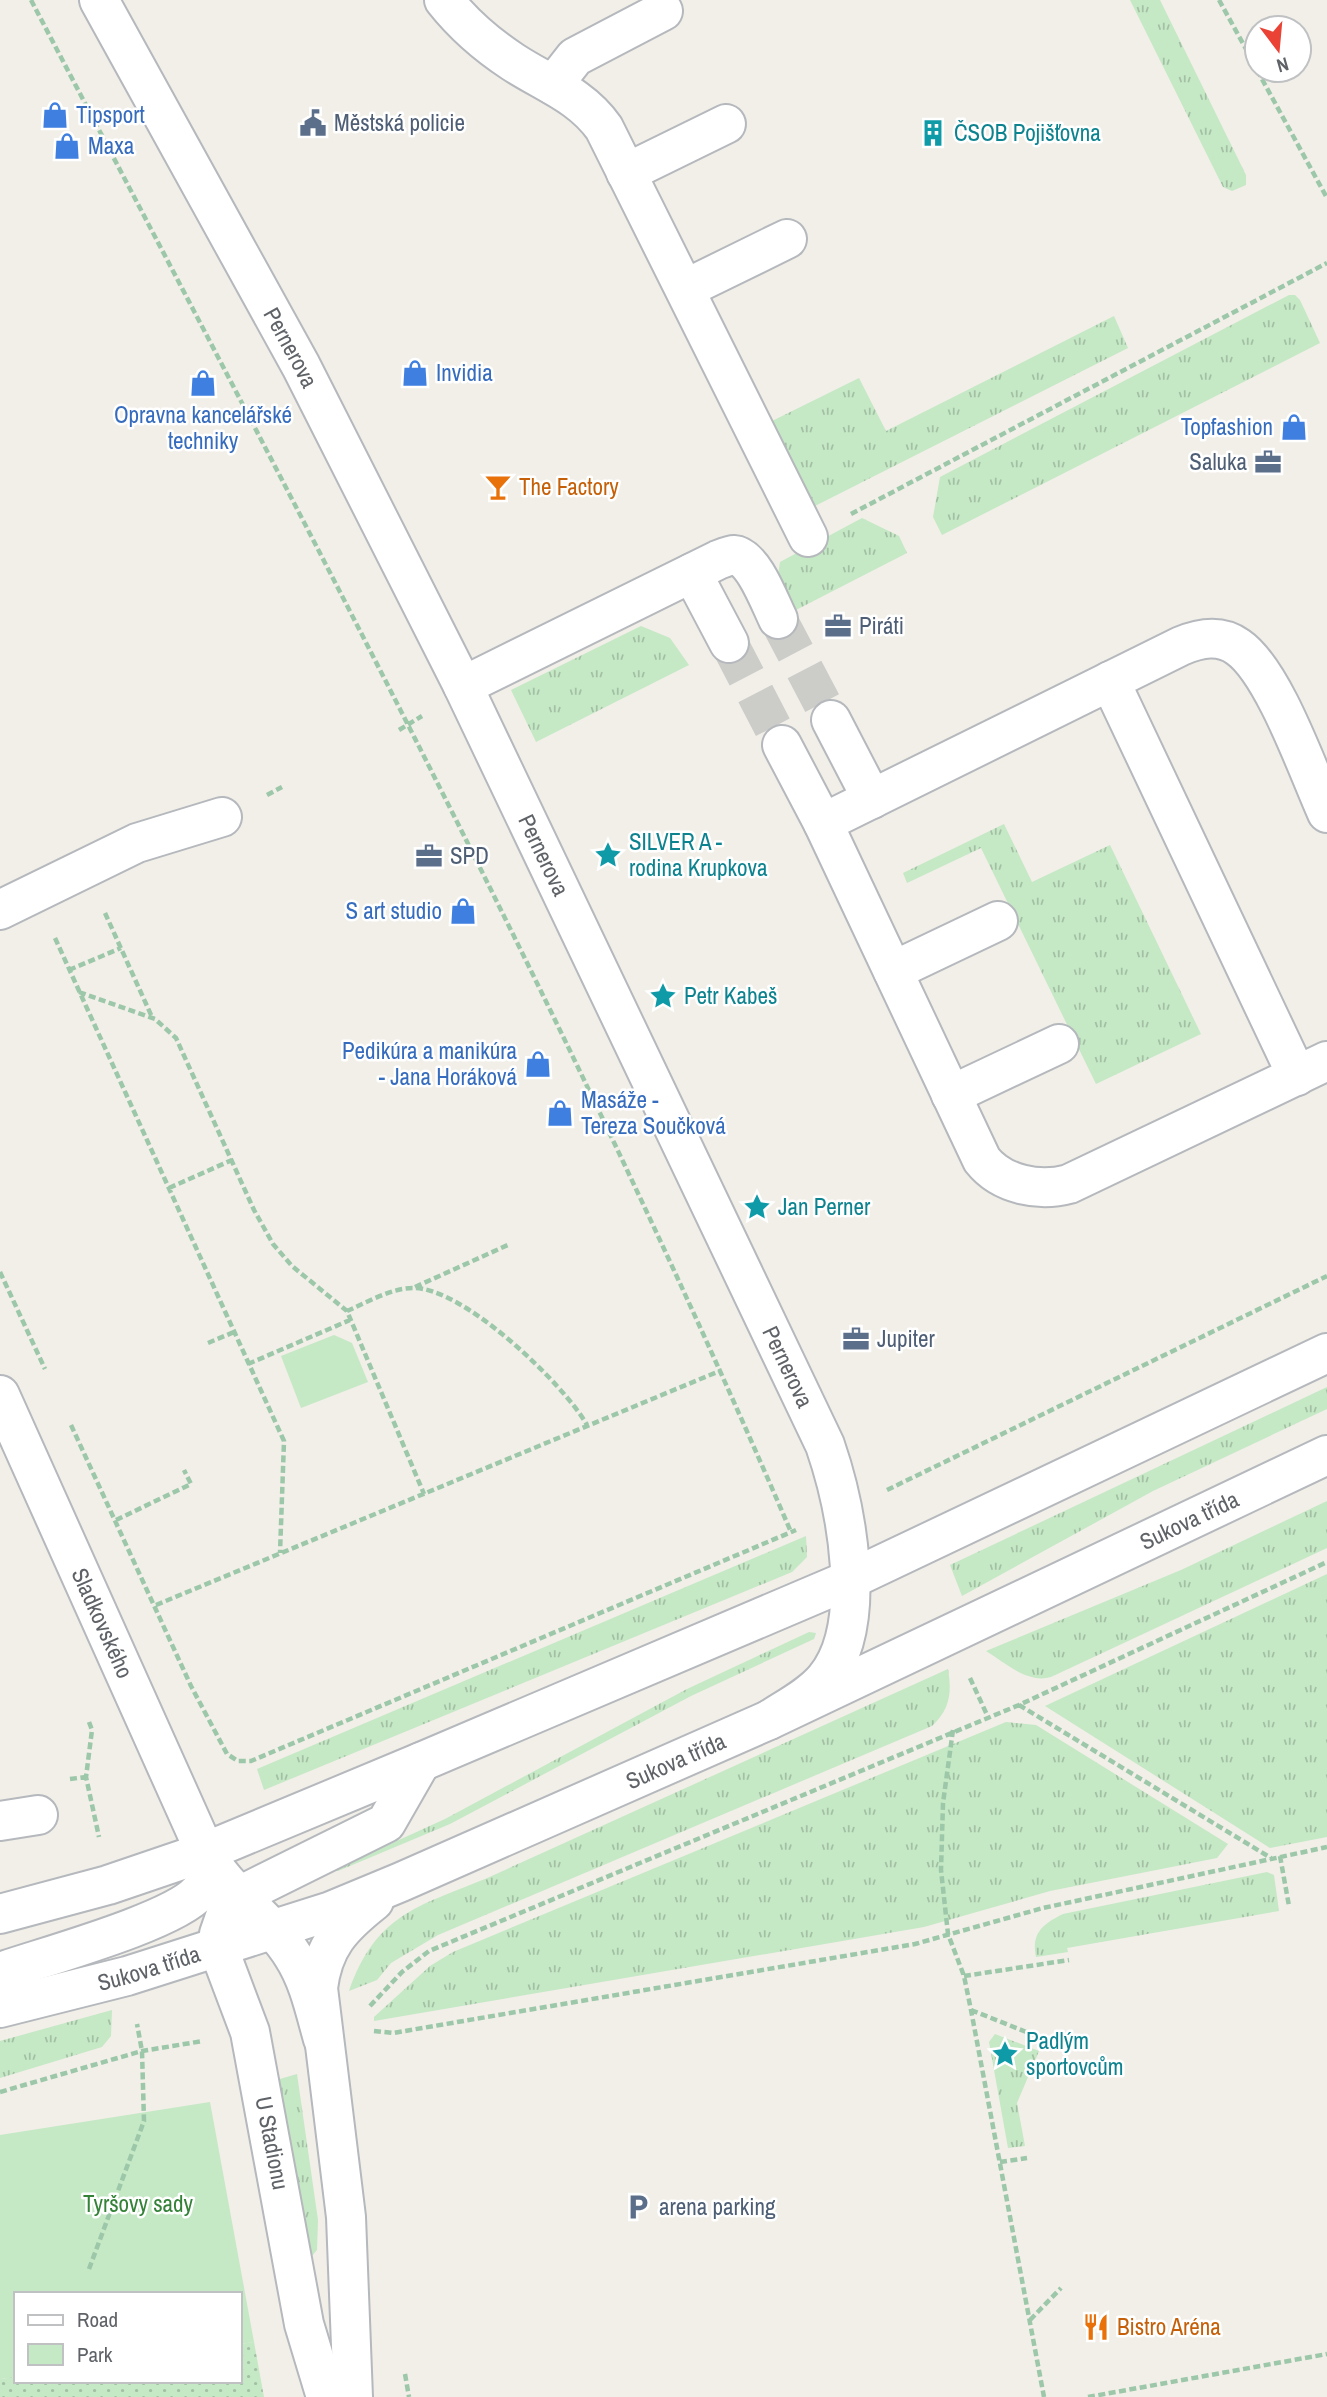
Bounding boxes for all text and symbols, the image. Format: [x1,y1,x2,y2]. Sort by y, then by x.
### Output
north arrow [1243,14,1313,84]
text: N [1274,51,1292,79]
place label: Tipsport [76,99,145,130]
shop icon: Tipsport [40,100,70,130]
place label: Městská policie [334,107,465,138]
public building icon: Městská policie [298,108,328,138]
place label: ČSOB Pojišťovna [954,117,1101,148]
building icon: ČSOB Pojišťovna [918,118,948,148]
place label: Maxa [88,130,135,161]
shop icon: Maxa [52,131,82,161]
street label: Pernerova [257,302,326,393]
place label: Invidia [436,357,493,388]
shop icon: Invidia [400,358,430,388]
shop icon: Opravna kancelářské techniky [188,368,218,398]
place label: Opravna kancelářské techniky [114,399,292,456]
place label: Topfashion [1181,411,1273,442]
shop icon: Topfashion [1279,412,1309,442]
place label: Saluka [1189,446,1248,477]
office icon: Saluka [1253,447,1283,477]
place label: The Factory [519,471,619,502]
bar icon: The Factory [483,472,513,502]
place label: Piráti [859,610,904,641]
office icon: Piráti [823,611,853,641]
street label: Pernerova [511,809,577,901]
place label: SILVER A - rodina Krupkova [629,826,768,883]
place label: SPD [450,840,489,871]
place icon: SILVER A - rodina Krupkova [593,840,623,870]
office icon: SPD [414,841,444,871]
place label: S art studio [346,895,442,926]
shop icon: S art studio [448,896,478,926]
place label: Petr Kabeš [684,980,777,1011]
place icon: Petr Kabeš [648,981,678,1011]
place label: Pedikúra a manikúra - Jana Horáková [342,1035,518,1092]
shop icon: Pedikúra a manikúra - Jana Horáková [523,1049,553,1079]
place label: Masáže - Tereza Součková [581,1084,726,1141]
shop icon: Masáže - Tereza Součková [545,1098,575,1128]
place label: Jan Perner [778,1191,871,1222]
place icon: Jan Perner [742,1192,772,1222]
street label: Pernerova [755,1321,821,1413]
place label: Jupiter [877,1323,935,1354]
office icon: Jupiter [841,1324,871,1354]
street label: Sukova třída [1134,1483,1244,1557]
street label: Sladkovského [65,1563,141,1683]
street label: Sukova třída [621,1725,731,1796]
street label: Sukova třída [94,1938,204,1998]
place label: Padlým sportovcům [1026,2025,1123,2082]
place icon: Padlým sportovcům [990,2039,1020,2069]
street label: U Stadionu [248,2094,297,2192]
park label: Tyršovy sady [83,2188,194,2219]
place label: arena parking [659,2191,776,2222]
parking icon: arena parking [623,2192,653,2222]
legend [14,2292,242,2383]
text: Road [77,2305,118,2334]
place label: Bistro Aréna [1117,2311,1221,2342]
restaurant icon: Bistro Aréna [1081,2312,1111,2342]
text: Park [77,2340,113,2369]

